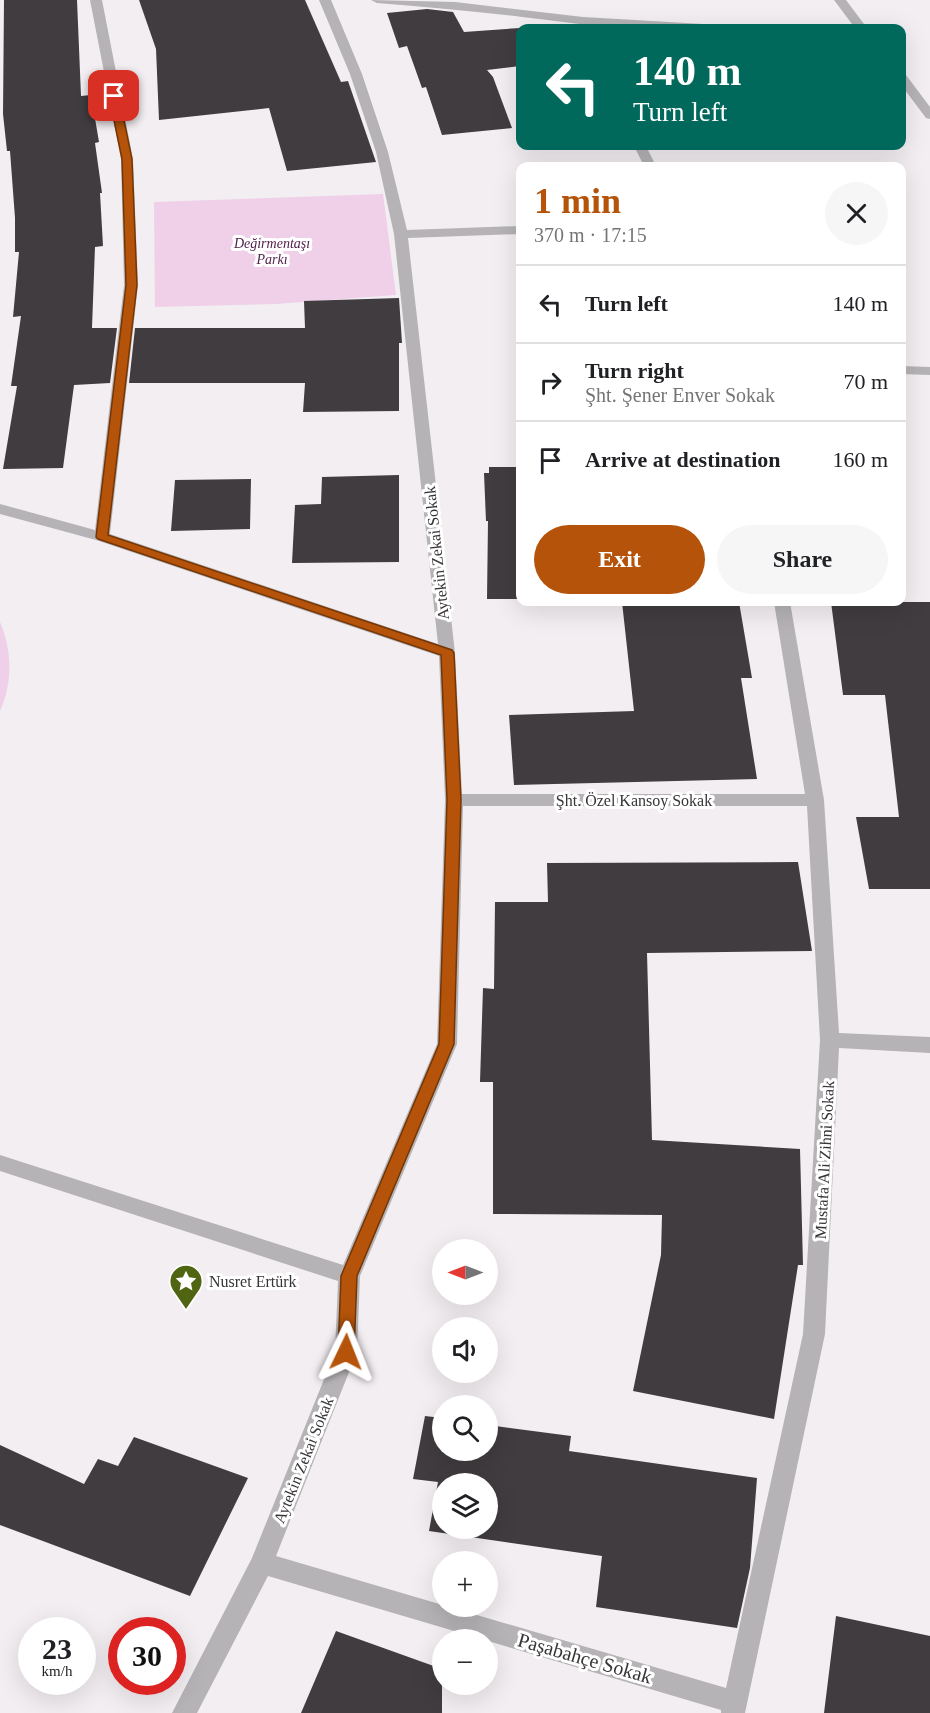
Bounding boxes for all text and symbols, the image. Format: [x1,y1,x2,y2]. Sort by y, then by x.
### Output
icon: left [534,48,612,126]
text: 140 m [633,48,742,94]
pin [88,70,139,121]
icon: arrive [97,79,130,112]
text: Turn left [633,97,727,127]
text: 1 min [534,181,621,221]
button: close [825,182,888,245]
text: 370 m · 17:15 [534,224,647,246]
park label: Değirmentaşı Parkı [233,236,310,267]
icon: left [534,288,567,321]
text: Turn left [585,291,668,316]
text: 140 m [832,291,888,316]
text: Turn right [585,358,684,383]
icon: right [534,366,567,399]
text: 70 m [843,369,888,394]
text: Şht. Şener Enver Sokak [585,384,775,406]
icon: arrive [534,444,567,477]
text: Arrive at destination [585,447,781,472]
text: 160 m [832,447,888,472]
street label: Aytekin Zekai Sokak [421,485,453,621]
button: Exit [534,525,705,594]
button: Share [717,525,888,594]
street label: Şht. Özel Kansoy Sokak [556,792,712,810]
street label: Mustafa Ali Zihni Sokak [812,1080,837,1240]
north arrow [432,1239,498,1305]
map controls [432,1239,498,1695]
place icon: Nusret Ertürk [168,1263,204,1310]
place label: Nusret Ertürk [209,1273,297,1290]
button: sound [432,1317,498,1383]
position arrow [314,1320,378,1384]
street label: Aytekin Zekai Sokak [270,1395,337,1526]
button: search [432,1395,498,1461]
button: layers [432,1473,498,1539]
button: + [432,1551,498,1617]
speed limit sign: 30 [108,1617,186,1695]
street label: Paşabahçe Sokak [515,1628,655,1689]
button: − [432,1629,498,1695]
text: 23 [42,1632,72,1665]
text: km/h [42,1663,72,1679]

